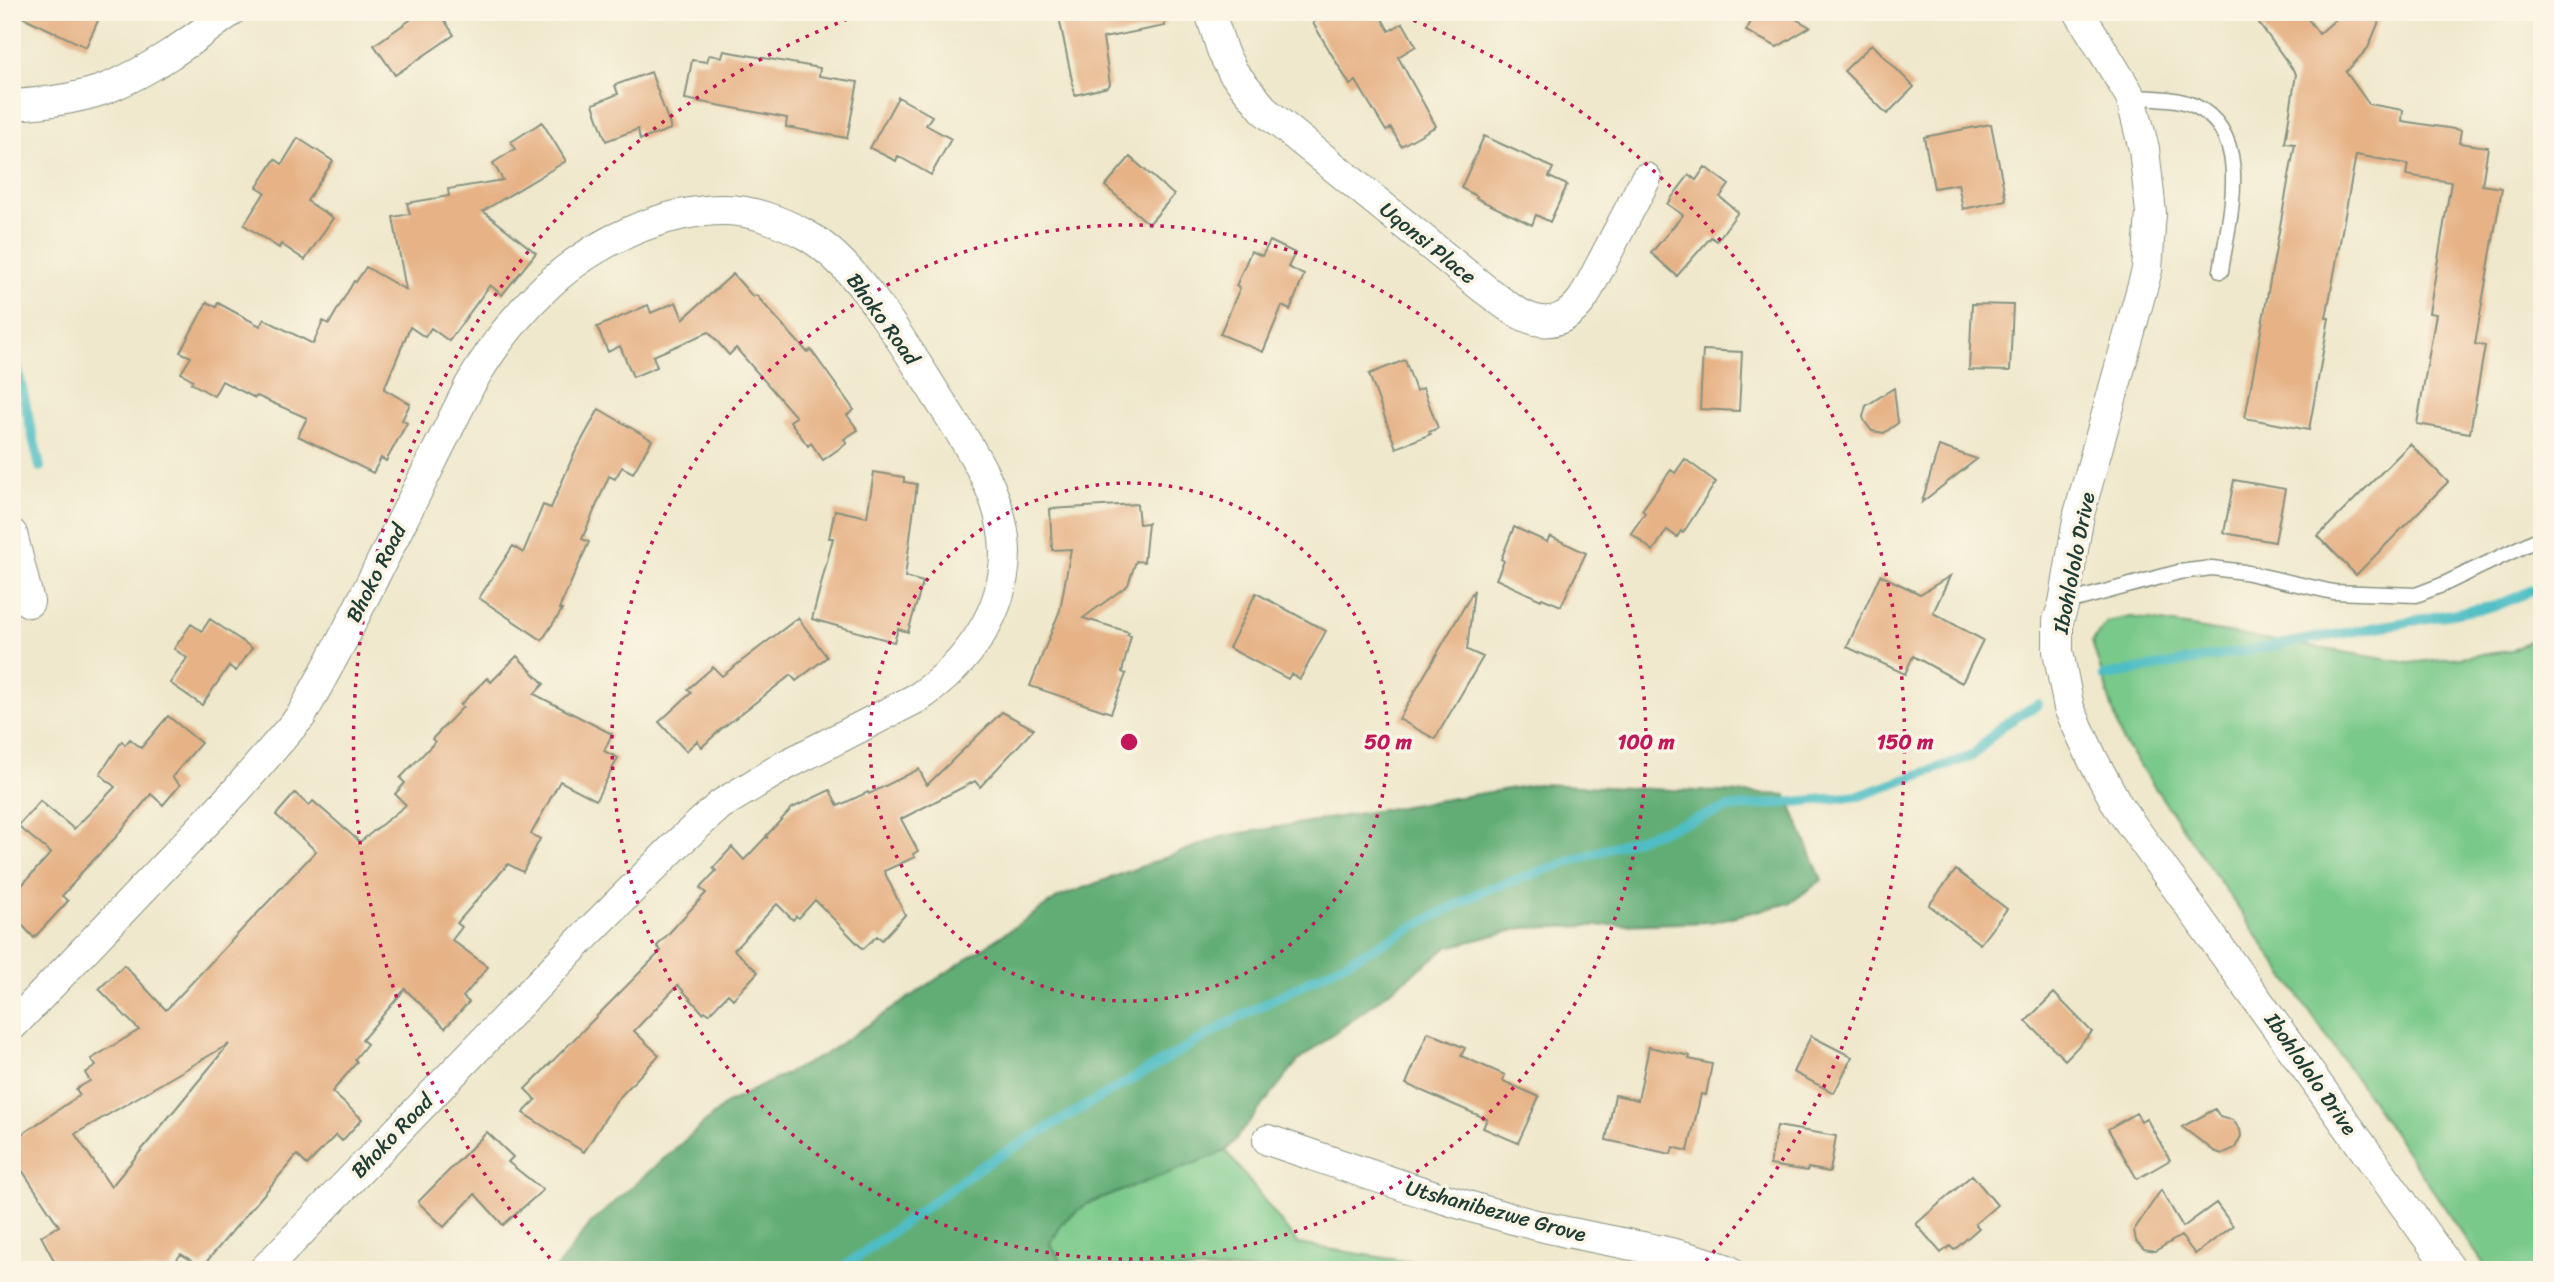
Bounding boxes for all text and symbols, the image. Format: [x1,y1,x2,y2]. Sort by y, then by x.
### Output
street label: Uqonsi Place [1371,192,1485,295]
street label: Bhoko Road [836,265,931,375]
street label: Ibohlololo Drive [2041,489,2106,638]
street label: Bhoko Road [335,515,418,629]
text: 50 m [1364,723,1413,761]
text: 100 m [1617,723,1675,761]
text: 150 m [1877,723,1934,761]
centre of rings [1117,730,1141,754]
street label: Ibohlololo Drive [2254,1004,2368,1144]
street label: Bhoko Road [341,1083,444,1188]
street label: Utshanibezwe Grove [1401,1169,1591,1253]

